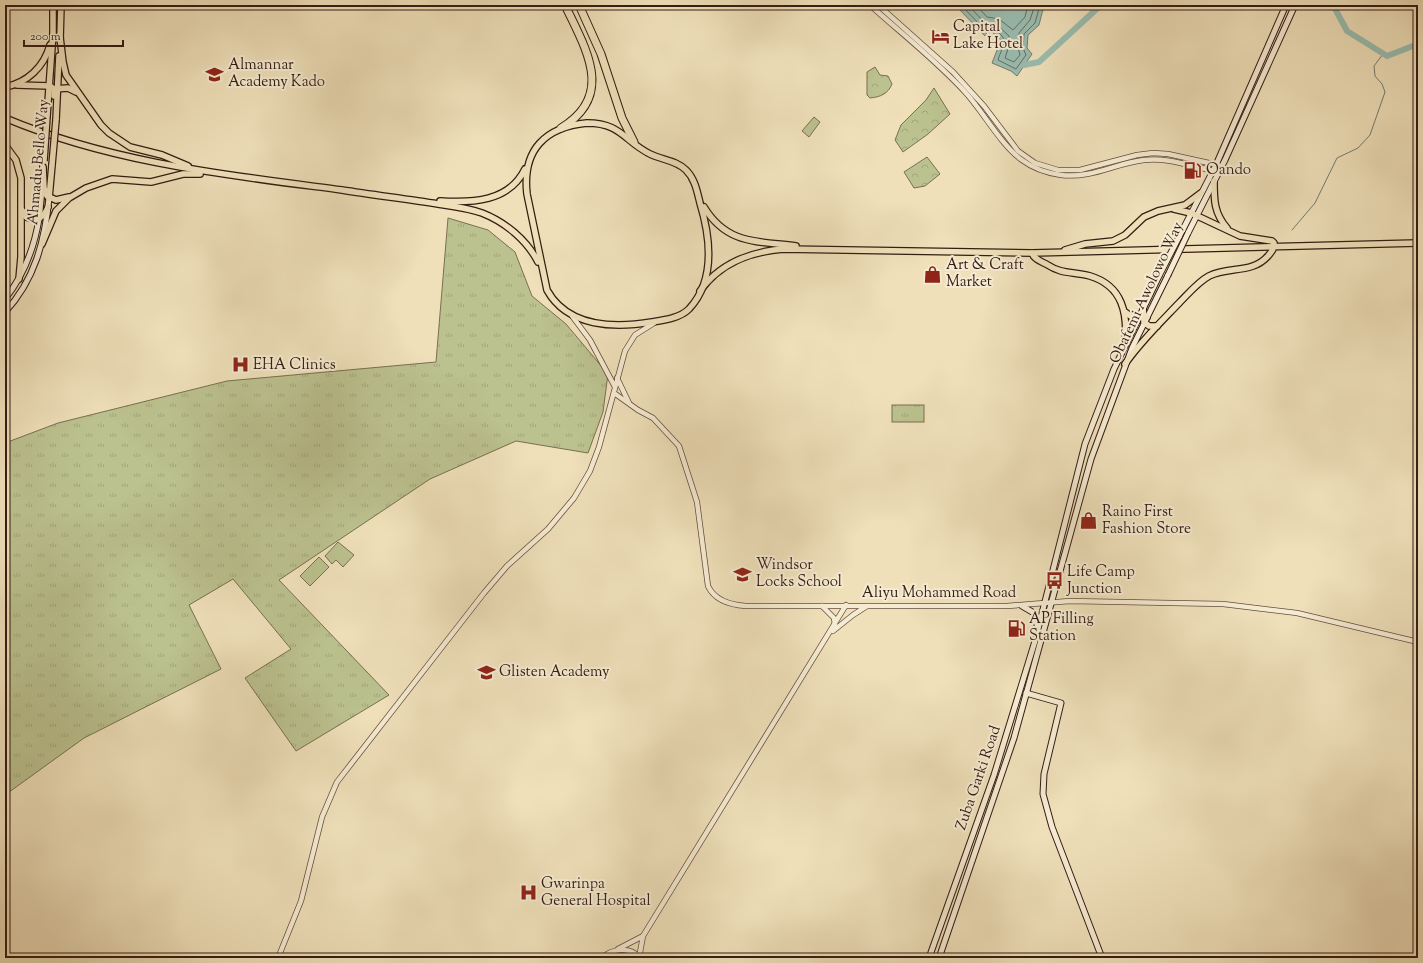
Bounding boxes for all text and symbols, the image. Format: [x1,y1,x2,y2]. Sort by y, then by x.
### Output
place label: Capital Lake Hotel [953,17,1023,55]
scale bar [24,22,123,48]
hotel icon: Capital Lake Hotel [930,26,950,46]
text: 200 m [30,28,61,46]
place label: Almannar Academy Kado [228,55,325,93]
school or university icon: Almannar Academy Kado [205,64,225,84]
street label: Ahmadu Bello Way [23,98,55,226]
fuel station icon: Oando [1183,160,1203,180]
place label: Oando [1206,160,1251,181]
street label: Obafemi Awolowo Way [1105,218,1189,367]
place label: Art & Craft Market [946,255,1024,293]
shop icon: Art & Craft Market [923,264,943,284]
hospital icon: EHA Clinics [230,355,250,375]
place label: EHA Clinics [253,355,336,376]
place label: Raino First Fashion Store [1102,502,1191,540]
shop icon: Raino First Fashion Store [1079,511,1099,531]
place label: Windsor Locks School [756,555,842,593]
place label: Life Camp Junction [1066,562,1135,600]
school or university icon: Windsor Locks School [733,564,753,584]
bus stop icon: Life Camp Junction [1044,571,1064,591]
street label: Aliyu Mohammed Road [862,583,1017,604]
place label: AP Filling Station [1029,609,1094,647]
fuel station icon: AP Filling Station [1006,618,1026,638]
school or university icon: Glisten Academy [476,662,496,682]
place label: Glisten Academy [499,662,610,683]
street label: Zuba Garki Road [951,723,1007,833]
place label: Gwarinpa General Hospital [541,874,651,912]
hospital icon: Gwarinpa General Hospital [518,883,538,903]

